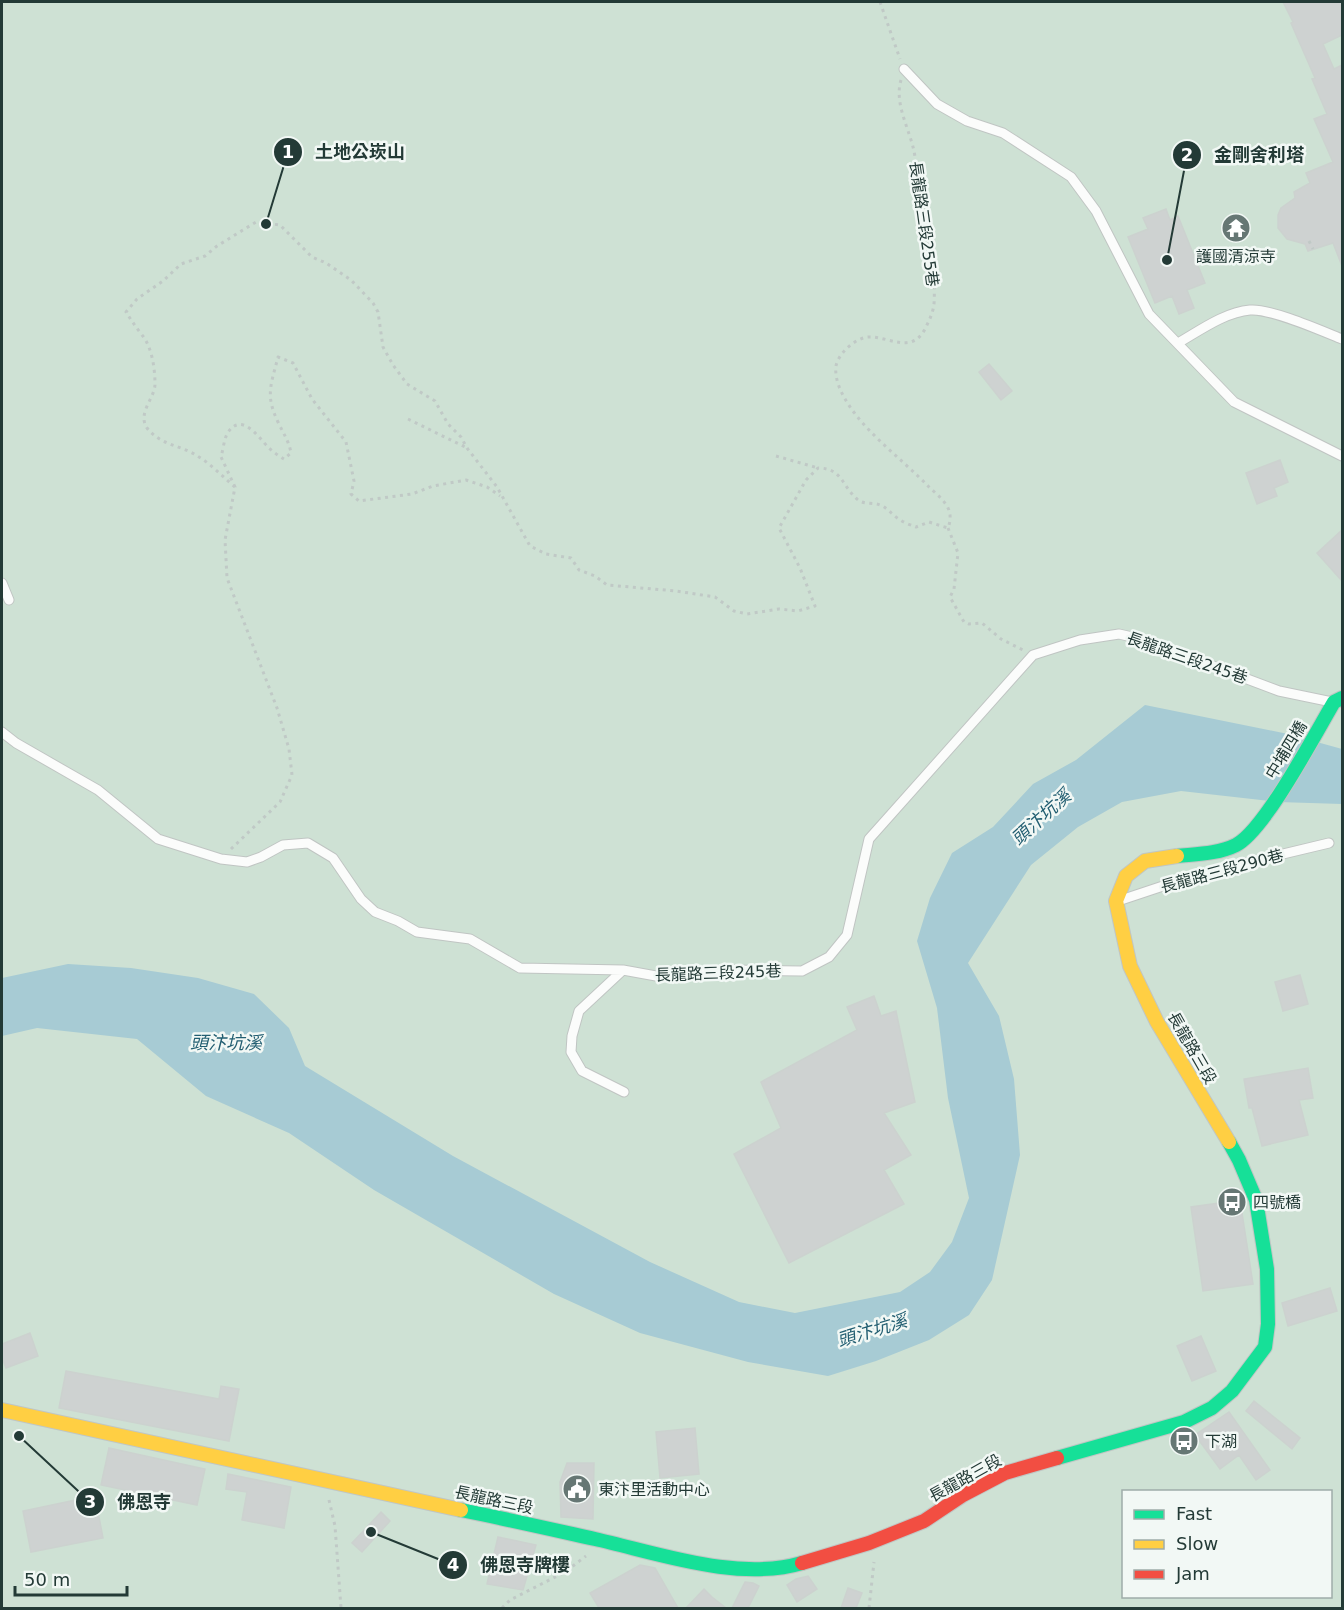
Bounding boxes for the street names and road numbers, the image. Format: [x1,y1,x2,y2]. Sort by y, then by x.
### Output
street label: 長龍路三段255巷 [906,160,942,288]
street label: 長龍路三段245巷 [1124,628,1250,688]
street label: 中埔四橋 [1261,718,1311,782]
street label: 長龍路三段290巷 [1158,845,1286,897]
street label: 長龍路三段245巷 [654,961,782,985]
street label: 長龍路三段 [1164,1009,1220,1087]
street label: 長龍路三段 [925,1450,1005,1506]
street label: 長龍路三段 [453,1482,535,1518]

